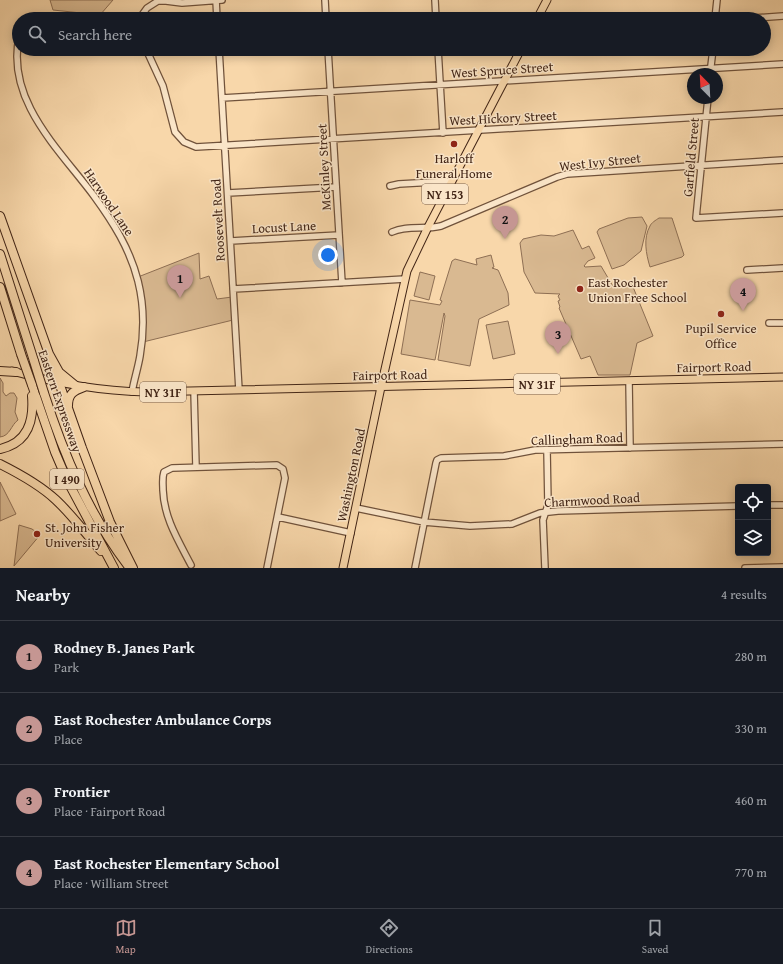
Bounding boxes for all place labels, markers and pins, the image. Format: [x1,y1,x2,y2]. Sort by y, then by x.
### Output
marker: Harloff Funeral Home [449,139,459,149]
place label: Harloff Funeral Home [416,149,492,183]
pin: 2 [492,206,518,239]
pin: 1 [167,265,193,298]
place label: East Rochester Union Free School [588,273,687,307]
pin: 4 [730,278,756,311]
marker: East Rochester Union Free School [575,284,585,294]
marker: Pupil Service Office [716,309,726,319]
place label: Pupil Service Office [686,319,757,353]
pin: 3 [545,321,571,354]
place label: St. John Fisher University [45,518,125,552]
marker: St. John Fisher University [32,529,42,539]

